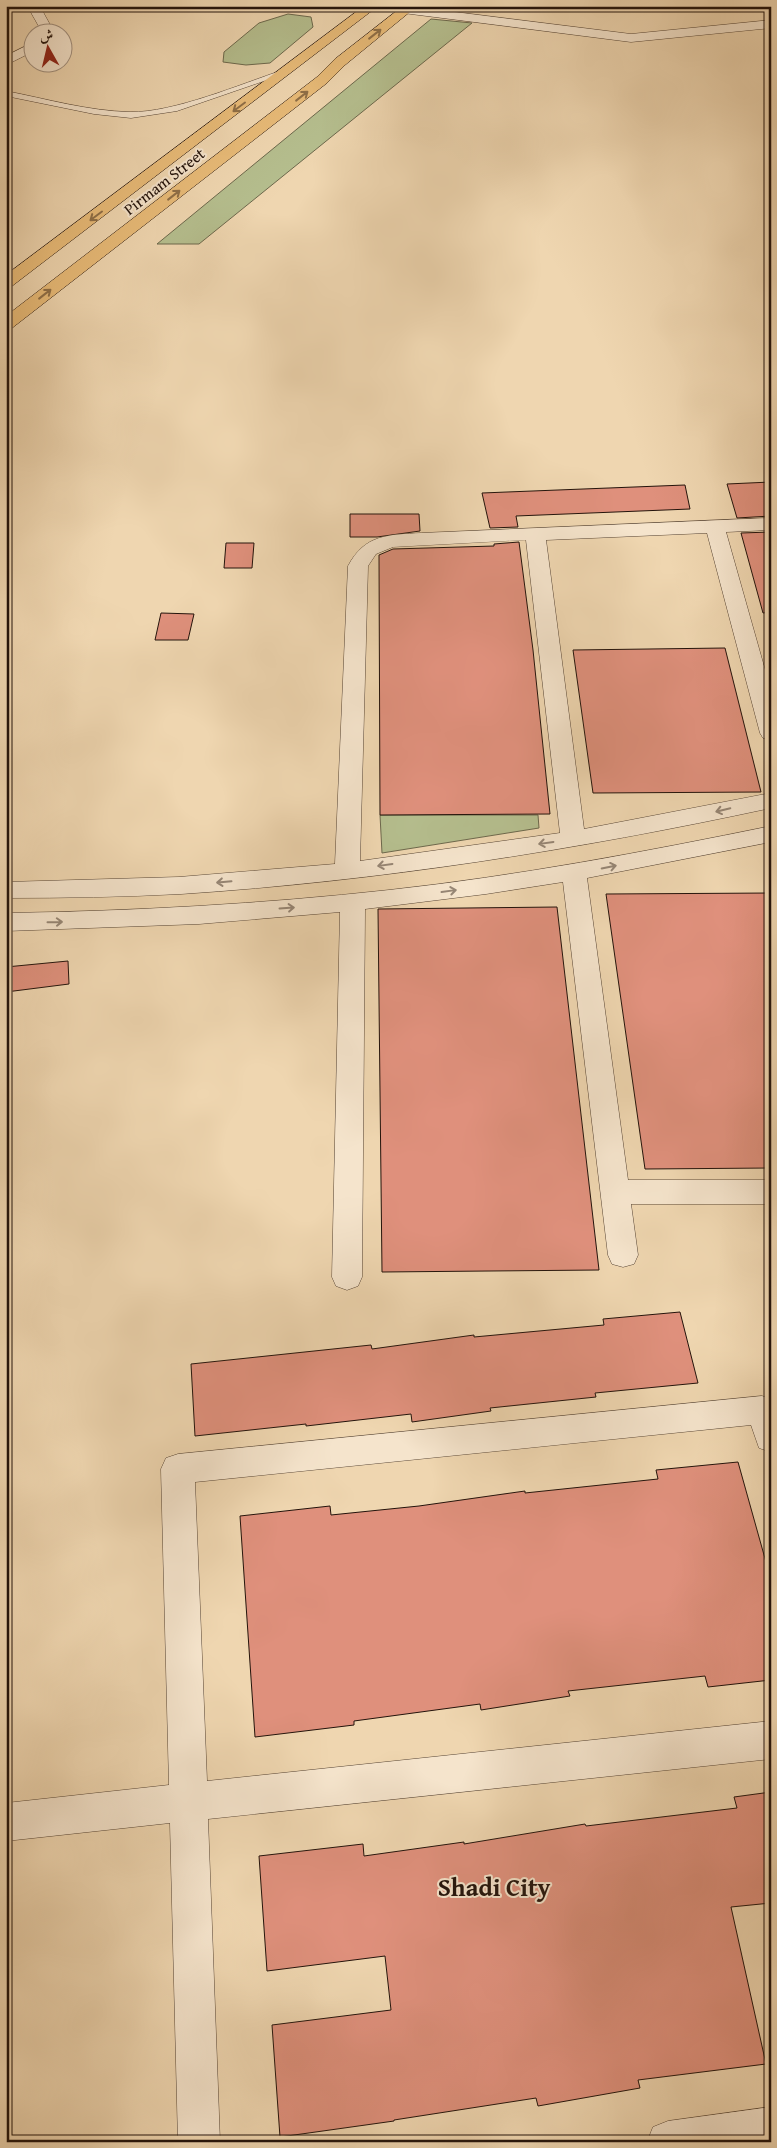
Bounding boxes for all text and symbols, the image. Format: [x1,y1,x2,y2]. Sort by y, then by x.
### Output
north arrow [22,22,72,72]
text: ش [38,24,55,46]
one-way arrow [369,29,382,40]
one-way arrow [295,91,309,101]
one-way arrow [232,102,246,112]
street label: Pirmam Street [118,141,210,220]
one-way arrow [167,190,180,201]
one-way arrow [90,210,103,221]
one-way arrow [38,289,51,300]
one-way arrow [716,806,732,815]
one-way arrow [539,838,555,848]
one-way arrow [378,861,394,871]
one-way arrow [601,862,617,871]
one-way arrow [216,877,232,887]
one-way arrow [440,886,456,896]
one-way arrow [279,903,295,913]
one-way arrow [47,917,63,926]
district label: Shadi City [438,1869,550,1905]

